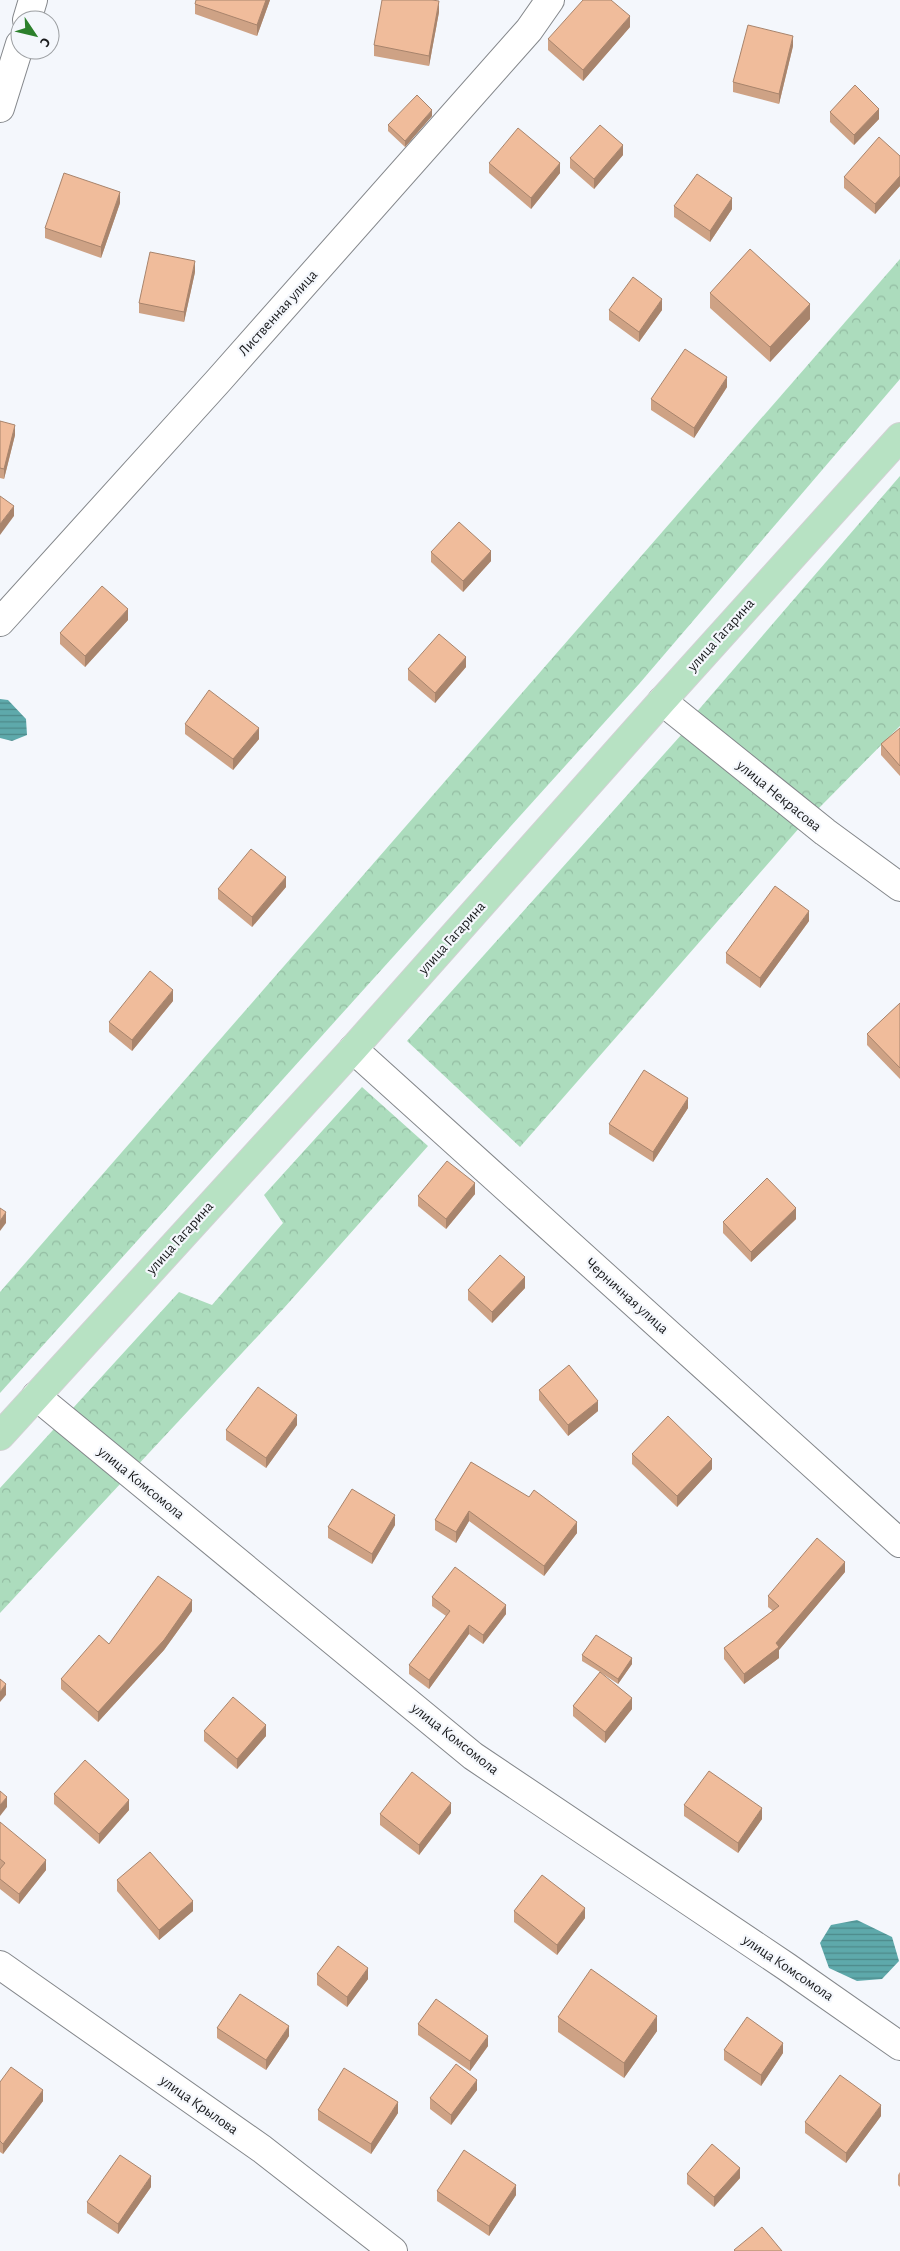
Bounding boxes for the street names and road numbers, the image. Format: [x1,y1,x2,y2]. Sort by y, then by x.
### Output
street label: Лиственная улица [236,267,320,359]
street label: улица Гагарина [684,596,758,675]
street label: улица Некрасова [733,757,824,835]
street label: улица Гагарина [415,899,489,978]
street label: улица Гагарина [143,1199,217,1278]
street label: Черничная улица [583,1255,671,1337]
street label: улица Комсомола [94,1443,187,1522]
street label: улица Комсомола [408,1700,502,1778]
street label: улица Комсомола [739,1932,836,2004]
street label: улица Крылова [156,2072,241,2137]

